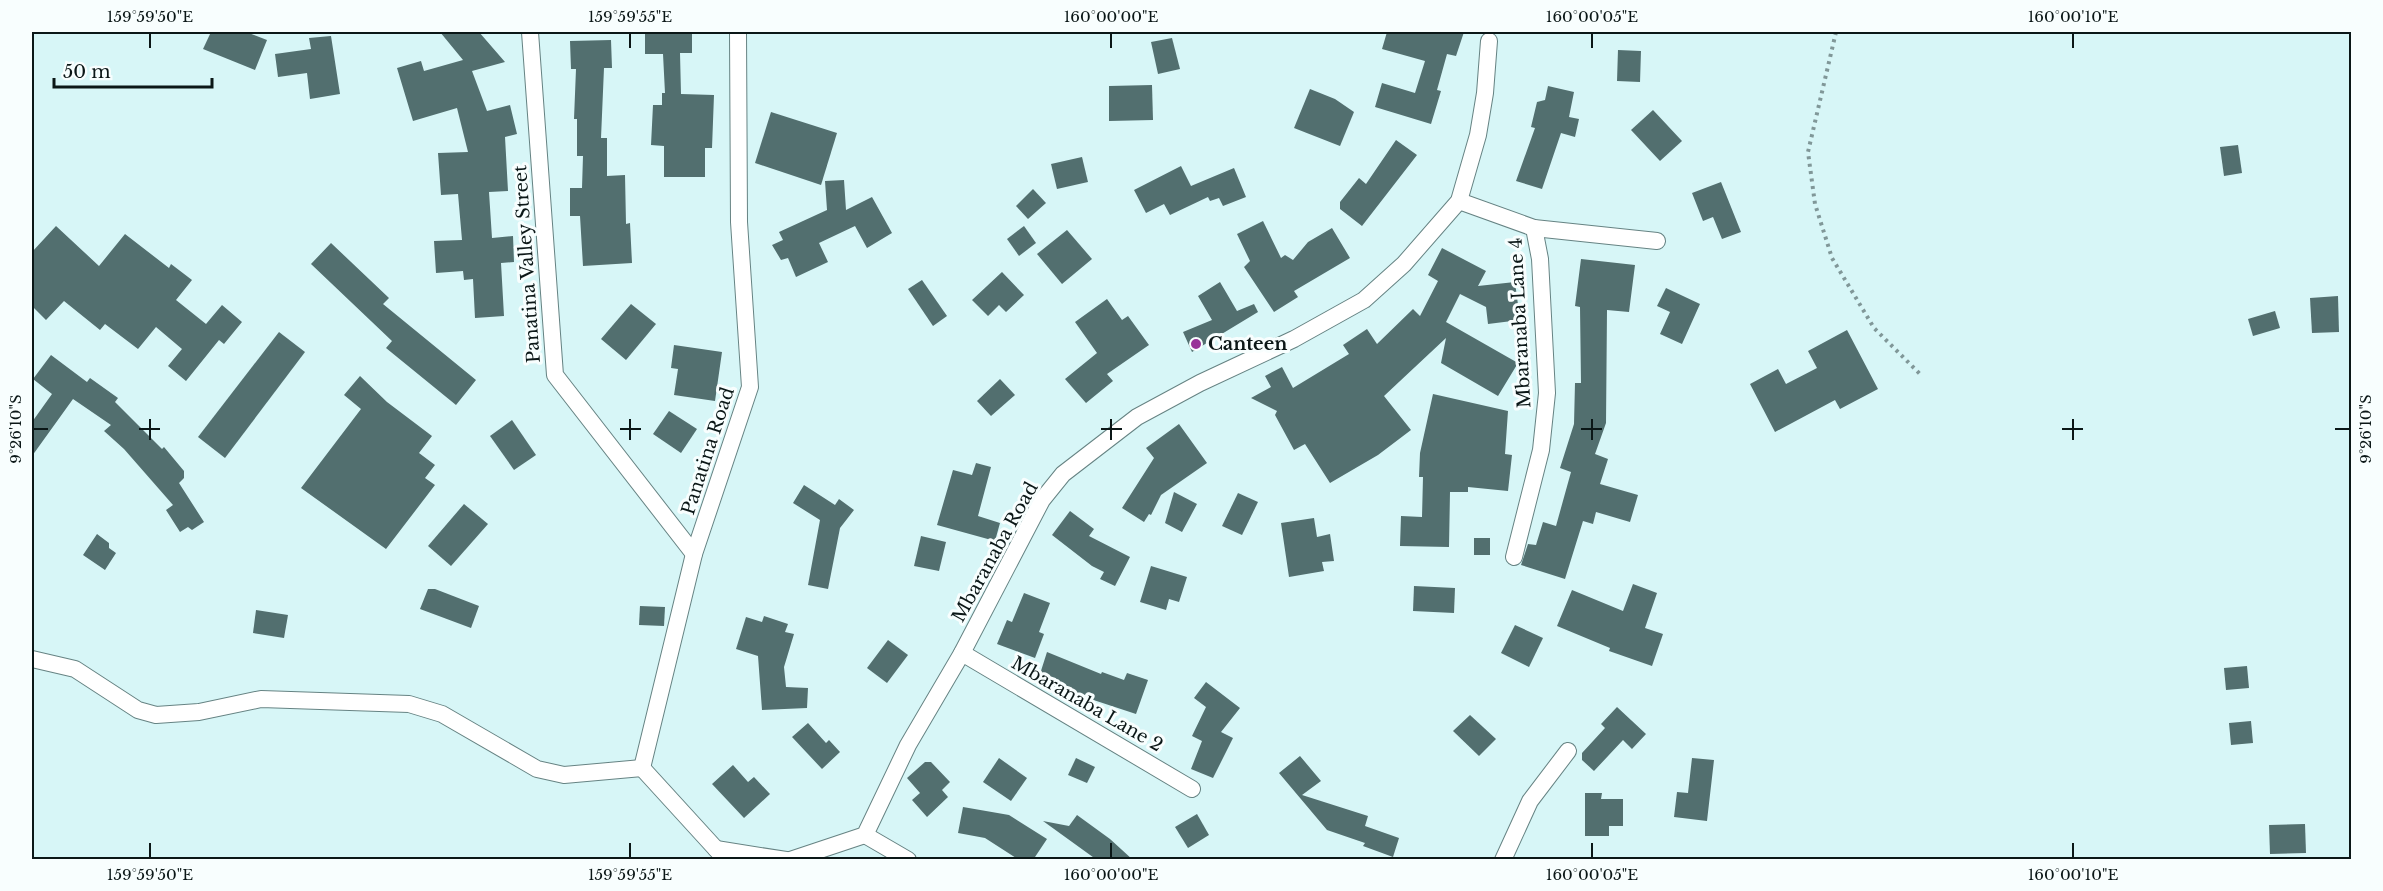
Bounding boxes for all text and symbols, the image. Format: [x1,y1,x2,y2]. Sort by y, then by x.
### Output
text: 159°59'50"E [107,7,193,26]
text: 159°59'55"E [588,7,672,26]
text: 160°00'00"E [1064,7,1158,26]
text: 160°00'05"E [1546,7,1638,26]
text: 160°00'10"E [2028,7,2118,26]
scale bar [54,51,212,89]
text: 50 m [63,61,111,83]
street label: Panatina Valley Street [509,164,545,364]
street label: Mbaranaba Lane 4 [1505,237,1535,409]
place label: Canteen [1208,333,1287,355]
marker: Canteen [1189,337,1203,351]
street label: Panatina Road [677,385,739,517]
text: 9°26'10"S [6,394,25,464]
text: 9°26'10"S [2356,394,2375,464]
street label: Mbaranaba Road [947,478,1043,626]
street label: Mbaranaba Lane 2 [1007,652,1167,756]
text: 159°59'50"E [107,865,193,884]
text: 159°59'55"E [588,865,672,884]
text: 160°00'00"E [1064,865,1158,884]
text: 160°00'05"E [1546,865,1638,884]
text: 160°00'10"E [2028,865,2118,884]

